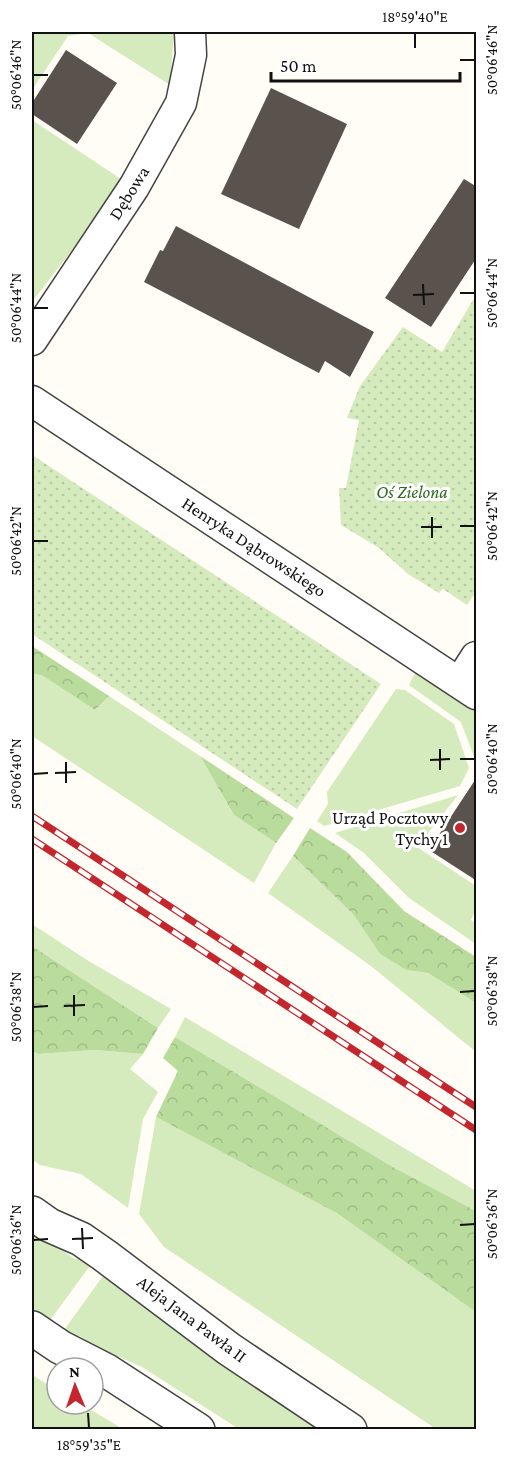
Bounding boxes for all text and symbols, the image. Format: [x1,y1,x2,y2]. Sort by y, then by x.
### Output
text: 18°59'40"E [382,9,448,25]
text: 50°06'46"N [484,25,500,95]
text: 50°06'46"N [8,40,24,110]
scale bar [271,45,460,83]
text: 50 m [280,56,317,76]
street label: Dębowa [105,163,153,223]
text: 50°06'44"N [484,258,500,328]
text: 50°06'44"N [8,273,24,343]
park label: Oś Zielona [376,482,448,502]
text: 50°06'42"N [484,491,500,561]
street label: Henryka Dąbrowskiego [178,493,330,601]
text: 50°06'42"N [8,506,24,576]
text: 50°06'40"N [484,723,500,795]
text: 50°06'40"N [8,738,24,810]
place label: Urząd Pocztowy Tychy 1 [332,808,449,849]
marker: Urząd Pocztowy Tychy 1 [453,821,467,835]
text: 50°06'38"N [484,955,500,1026]
text: 50°06'38"N [8,971,24,1042]
text: 50°06'36"N [484,1189,500,1259]
text: 50°06'36"N [8,1205,24,1275]
street label: Aleja Jana Pawła II [133,1271,251,1367]
north arrow [45,1356,105,1416]
text: N [69,1363,80,1380]
text: 18°59'35"E [57,1437,121,1453]

